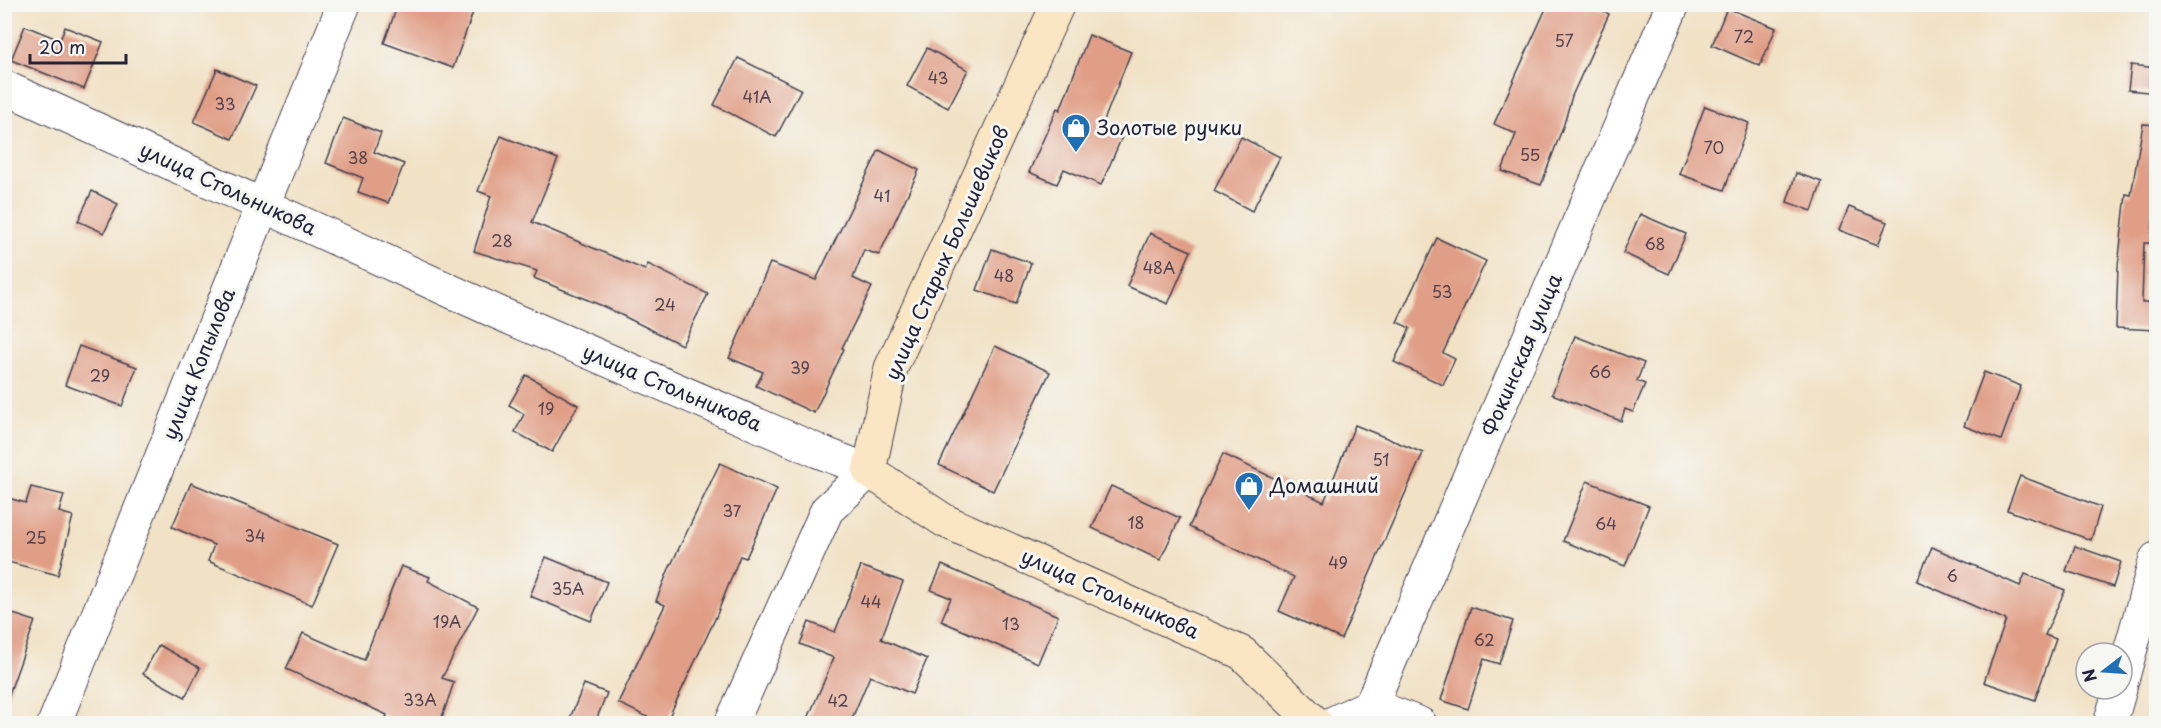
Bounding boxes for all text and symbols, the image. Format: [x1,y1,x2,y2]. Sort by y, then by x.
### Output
house number: 72 [1734,24,1754,48]
scale bar [30,27,126,65]
house number: 57 [1554,28,1574,52]
text: 20 m [39,33,85,60]
house number: 43 [928,65,948,89]
house number: 41А [742,84,772,108]
house number: 33 [214,91,236,115]
shop icon: Золотые ручки [1060,112,1092,154]
place label: Золотые ручки [1097,112,1243,142]
street label: улица Старых Большевиков [876,121,1016,384]
street label: улица Стольникова [135,134,322,242]
house number: 70 [1704,135,1724,159]
house number: 55 [1520,142,1540,166]
house number: 38 [348,145,368,169]
house number: 41 [874,183,890,207]
house number: 28 [491,228,513,252]
house number: 68 [1644,231,1666,255]
house number: 48А [1143,255,1175,279]
house number: 48 [994,263,1014,287]
street label: Фокинская улица [1473,268,1569,440]
house number: 53 [1432,279,1452,303]
street label: улица Копылова [154,283,242,444]
house number: 24 [654,292,676,316]
street label: улица Стольникова [578,336,767,439]
house number: 39 [790,355,810,379]
house number: 66 [1589,359,1611,383]
house number: 29 [90,363,110,387]
house number: 19 [538,396,554,420]
house number: 51 [1372,447,1390,471]
shop icon: Домашний [1233,470,1265,512]
place label: Домашний [1269,470,1379,500]
house number: 37 [723,498,742,522]
house number: 18 [1127,510,1145,534]
house number: 64 [1595,511,1617,535]
house number: 34 [244,523,266,547]
house number: 25 [25,525,47,549]
street label: улица Стольникова [1017,540,1205,646]
house number: 49 [1328,550,1348,574]
house number: 6 [1946,563,1958,587]
house number: 35А [552,576,584,600]
house number: 44 [860,589,882,613]
house number: 19А [433,609,461,633]
house number: 13 [1002,611,1020,635]
house number: 62 [1473,627,1495,651]
north arrow [2074,641,2134,701]
text: N [2075,666,2102,685]
house number: 33А [403,687,437,711]
house number: 42 [827,688,849,712]

